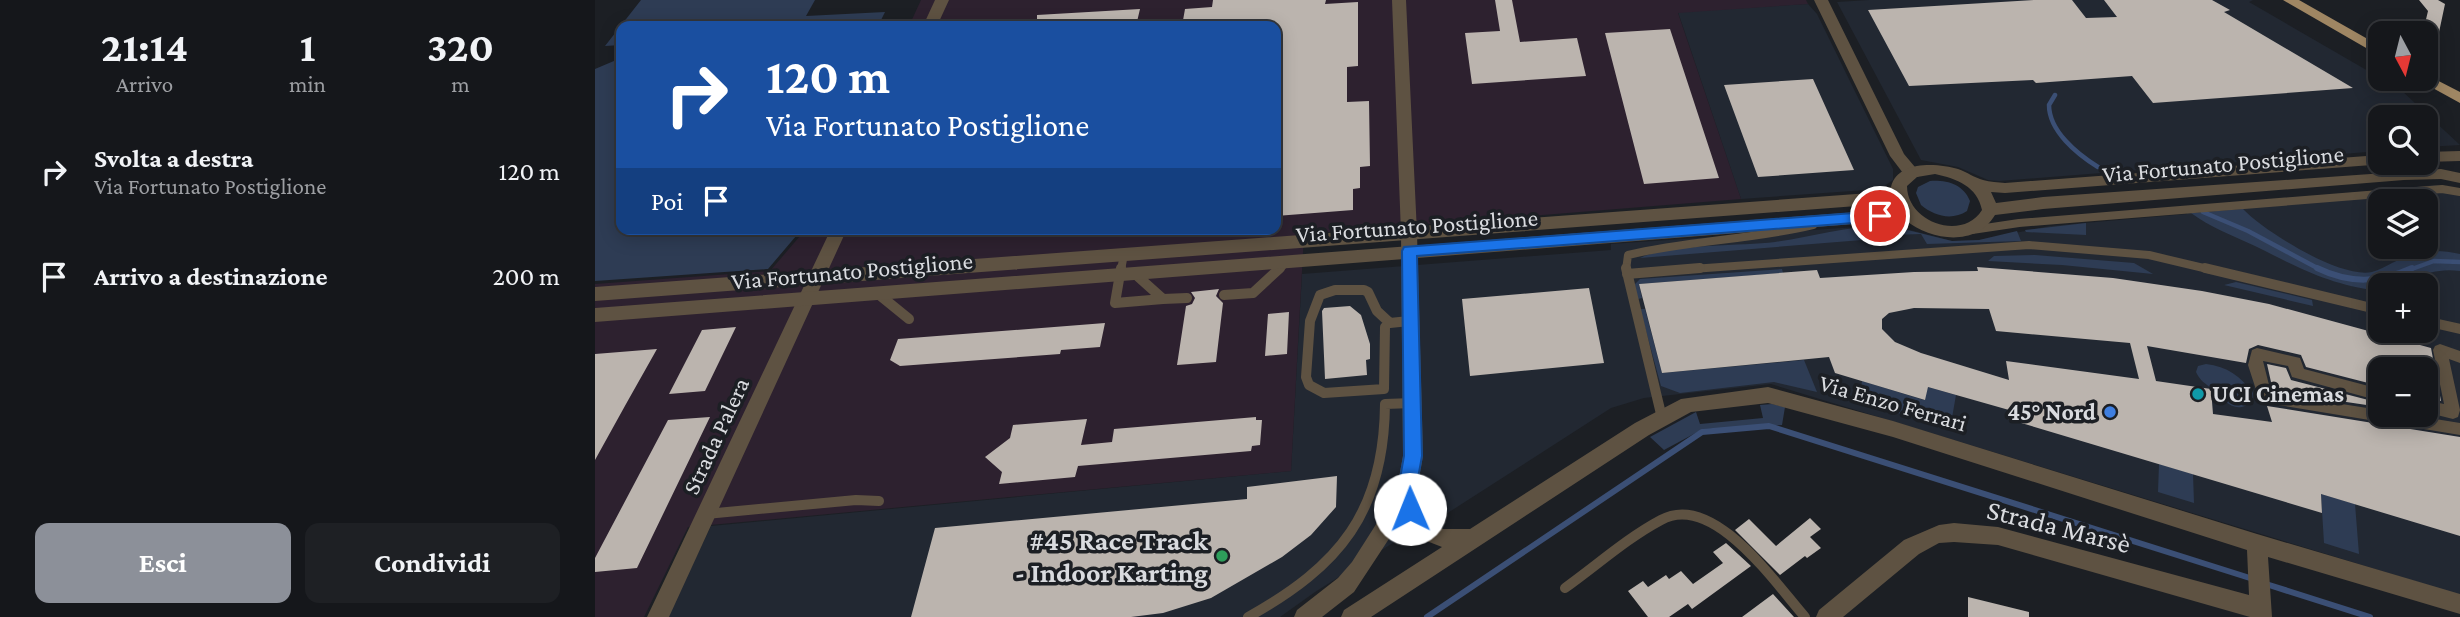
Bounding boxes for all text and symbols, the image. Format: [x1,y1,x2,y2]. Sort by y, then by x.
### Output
north arrow [2368,21,2438,91]
map controls [2368,21,2438,427]
text: 21:14 [101,23,188,70]
text: 1 [300,23,315,70]
text: 320 [427,23,494,70]
icon: right [651,49,742,140]
text: 120 m [766,49,890,104]
text: Arrivo [116,71,173,97]
text: min [289,71,326,97]
text: m [451,71,470,97]
button: search [2368,105,2438,175]
text: Via Fortunato Postiglione [766,107,1089,143]
street label: Via Fortunato Postiglione [2101,139,2345,188]
text: Svolta a destra [94,144,253,173]
icon: right [35,153,73,191]
text: 120 m [499,157,560,186]
text: Via Fortunato Postiglione [94,173,326,199]
icon: arrive [697,182,735,220]
pin [1850,186,1910,246]
text: Poi [651,187,683,216]
button: layers [2368,189,2438,259]
icon: arrive [1861,197,1899,235]
street label: Via Fortunato Postiglione [1295,204,1539,247]
street label: Via Fortunato Postiglione [730,246,974,295]
icon: arrive [35,258,73,296]
text: Arrivo a destinazione [94,262,328,291]
text: 200 m [492,262,560,291]
button: + [2368,273,2438,343]
button: − [2368,357,2438,427]
street label: Via Enzo Ferrari [1816,369,1970,436]
street label: Strada Palera [677,373,754,498]
place label: UCI Cinemas [2212,380,2344,407]
marker: UCI Cinemas [2190,386,2206,402]
place label: 45° Nord [2007,398,2096,425]
marker: 45° Nord [2102,404,2118,420]
position arrow [1373,472,1447,546]
street label: Strada Marsè [1984,494,2134,559]
button: Esci [35,523,291,603]
button: Condividi [305,523,560,603]
place label: #45 Race Track - Indoor Karting [1014,525,1209,588]
marker: #45 Race Track - Indoor Karting [1214,548,1230,564]

